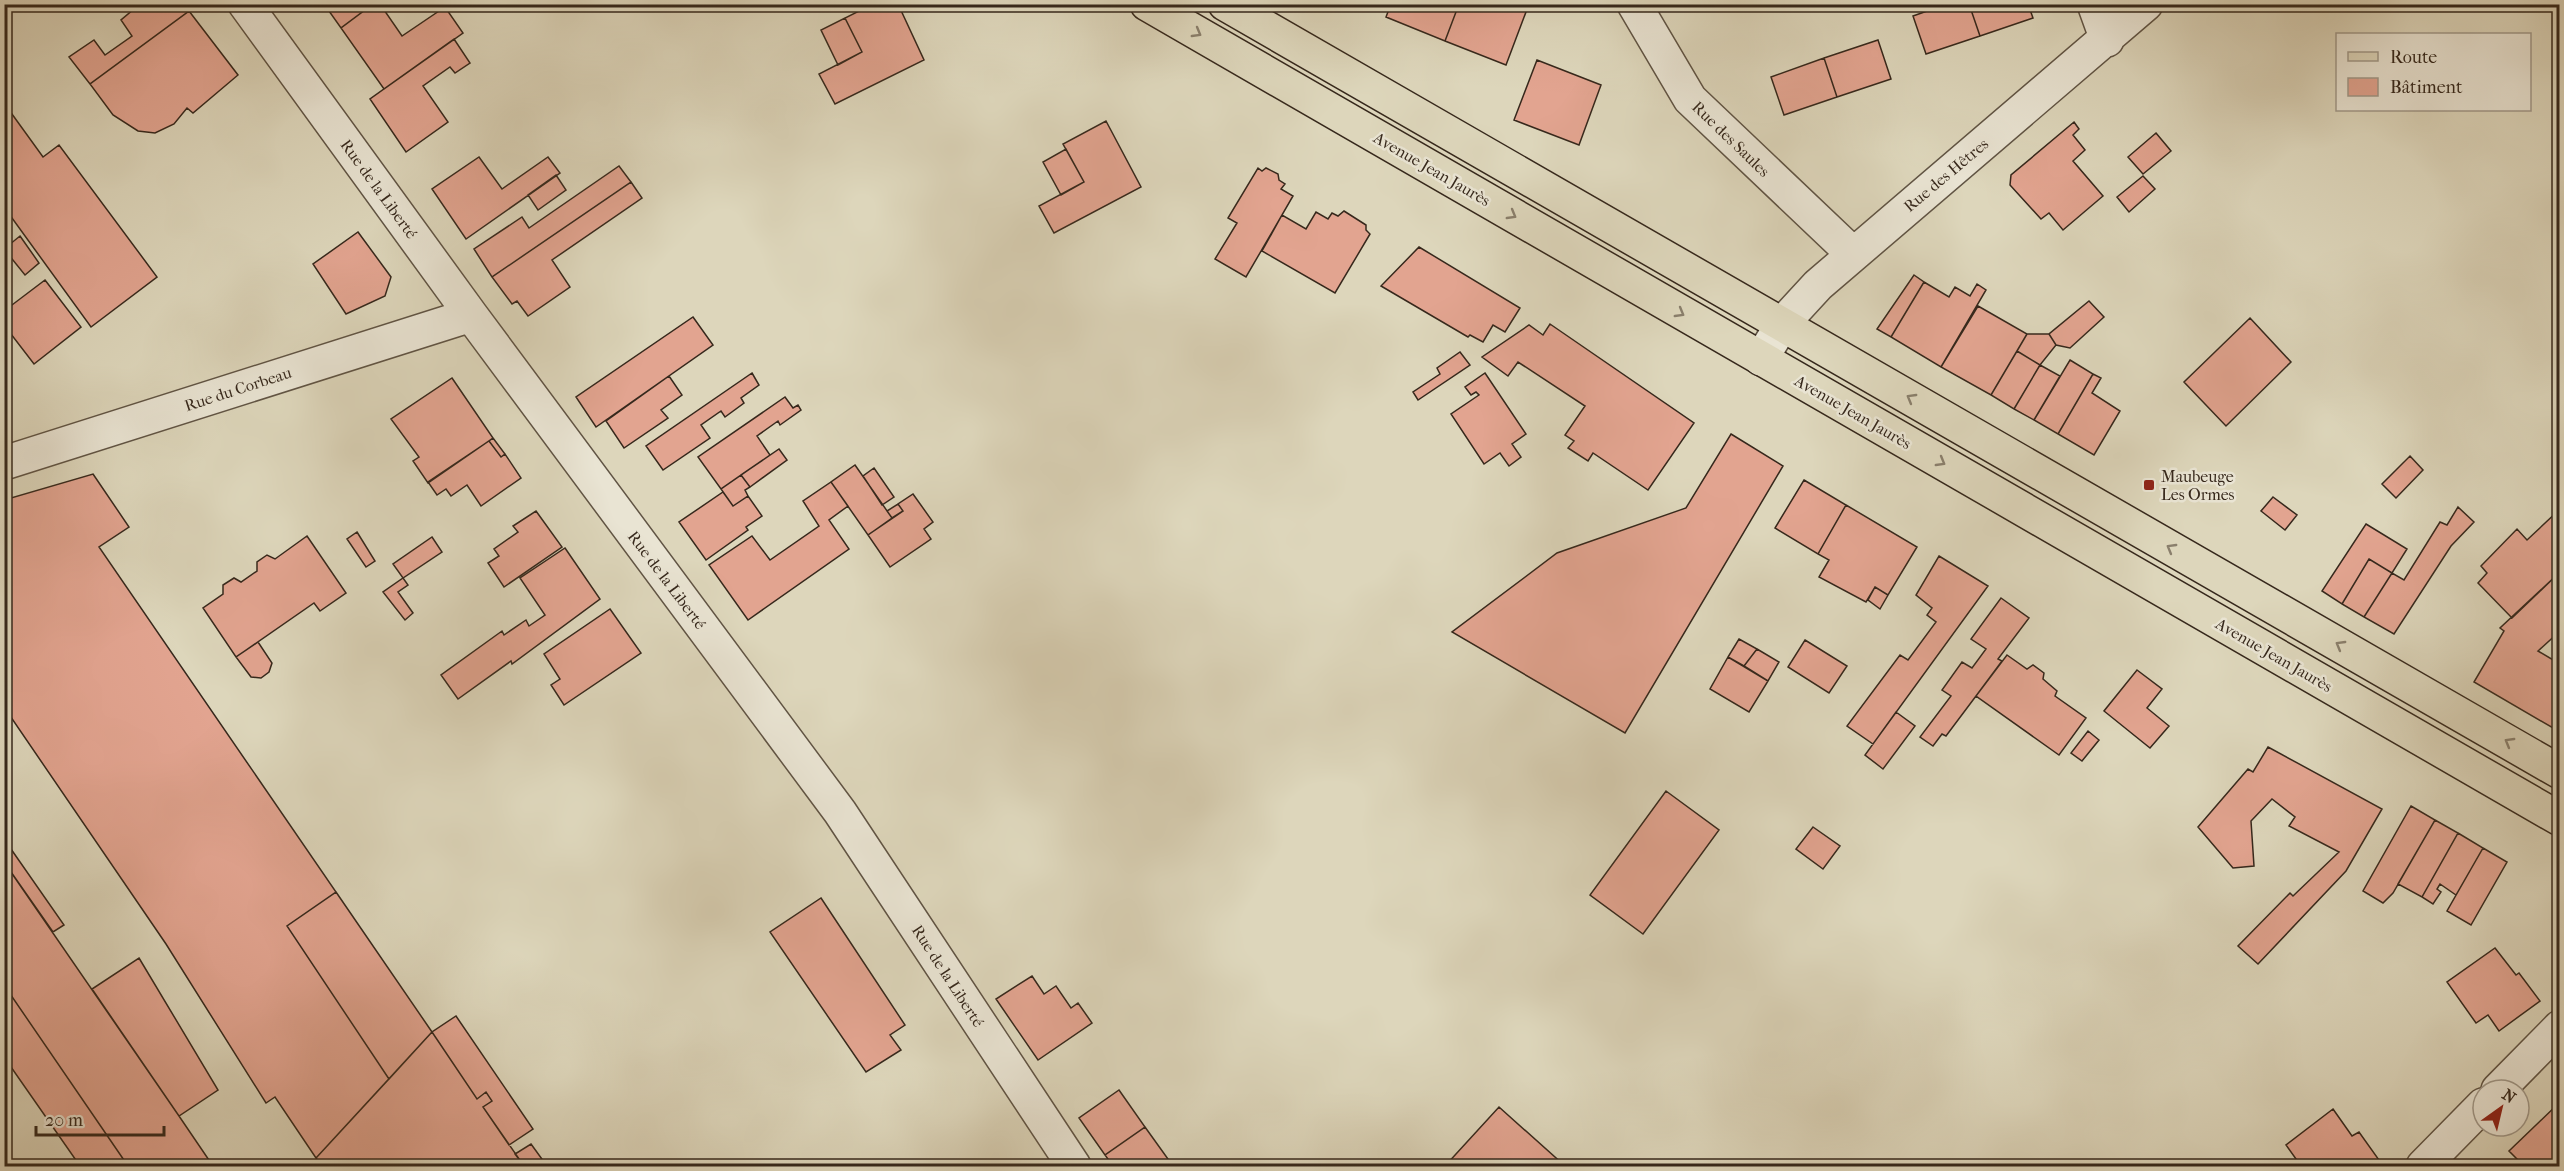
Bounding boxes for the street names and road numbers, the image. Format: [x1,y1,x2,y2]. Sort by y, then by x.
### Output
street label: Rue des Saules [1688,97,1774,181]
street label: Avenue Jean Jaurès [1369,127,1494,210]
street label: Rue des Hêtres [1900,134,1992,216]
street label: Rue de la Liberté [337,136,421,242]
street label: Rue du Corbeau [182,363,294,415]
street label: Avenue Jean Jaurès [1790,370,1915,453]
street label: Rue de la Liberté [624,527,710,633]
street label: Avenue Jean Jaurès [2211,613,2336,696]
street label: Rue de la Liberté [908,921,988,1031]

